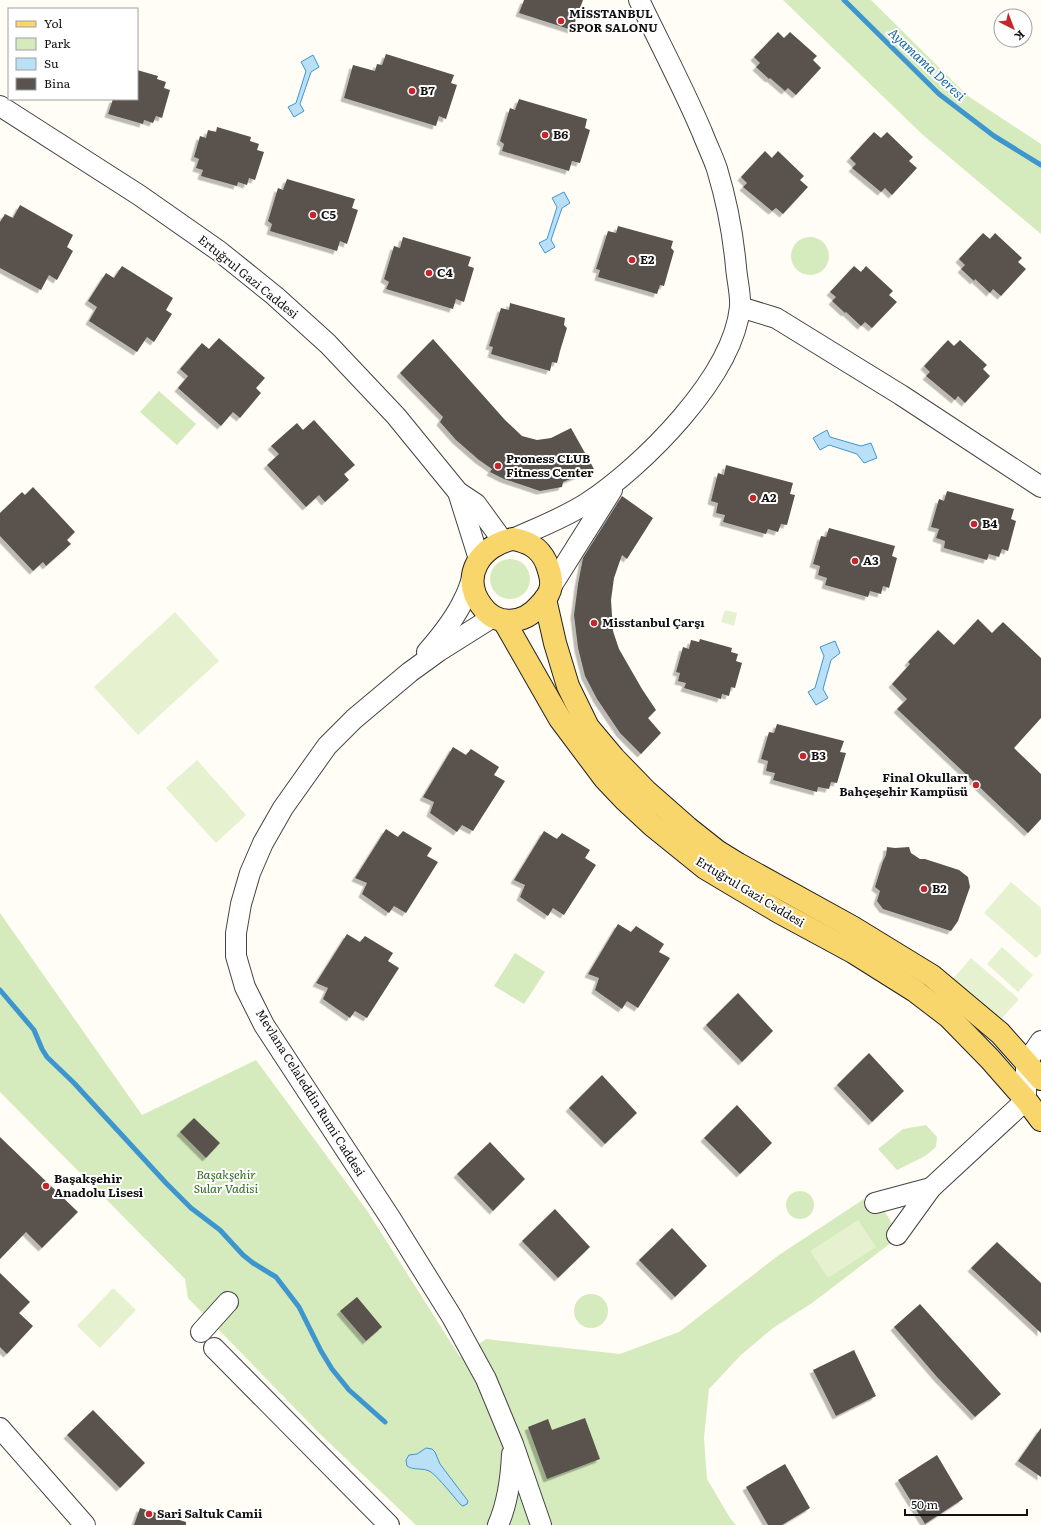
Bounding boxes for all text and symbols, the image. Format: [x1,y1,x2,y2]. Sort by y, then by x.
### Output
place label: MİSSTANBUL SPOR SALONU [569,4,658,36]
legend [8,8,138,100]
north arrow [993,8,1033,48]
text: Yol [44,14,62,32]
marker: MİSSTANBUL SPOR SALONU [556,16,566,26]
water label: Ayamama Deresi [884,23,970,105]
text: K [1012,27,1029,45]
text: Park [44,34,71,52]
text: Su [44,54,59,72]
text: Bina [44,74,71,92]
place label: B7 [420,81,435,99]
marker: B7 [407,86,417,96]
place label: B6 [553,125,568,143]
marker: B6 [540,130,550,140]
place label: C5 [321,205,337,223]
marker: C5 [308,210,318,220]
street label: Ertuğrul Gazi Caddesi [195,230,303,322]
place label: E2 [640,250,655,268]
marker: E2 [627,255,637,265]
place label: C4 [437,263,454,281]
marker: C4 [424,268,434,278]
place label: Proness CLUB Fitness Center [506,449,594,481]
marker: Proness CLUB Fitness Center [493,461,503,471]
place label: A2 [761,488,777,506]
marker: A2 [748,493,758,503]
place label: B4 [982,514,998,532]
marker: B4 [969,519,979,529]
place label: A3 [863,551,879,569]
marker: A3 [850,556,860,566]
place label: Misstanbul Çarşı [602,613,705,631]
marker: Misstanbul Çarşı [589,618,599,628]
place label: B3 [811,746,826,764]
marker: B3 [798,751,808,761]
place label: Final Okulları Bahçeşehir Kampüsü [839,768,969,800]
marker: Final Okulları Bahçeşehir Kampüsü [971,780,981,790]
street label: Ertuğrul Gazi Caddesi [693,851,808,931]
place label: B2 [932,879,947,897]
marker: B2 [919,884,929,894]
street label: Mevlana Celaleddin Rumi Caddesi [252,1005,370,1180]
park label: Başakşehir Sular Vadisi [194,1165,259,1197]
place label: Başakşehir Anadolu Lisesi [54,1169,144,1201]
marker: Başakşehir Anadolu Lisesi [41,1181,51,1191]
scale bar [905,1491,1027,1517]
text: 50 m [911,1495,938,1513]
place label: Sari Saltuk Camii [157,1504,263,1522]
marker: Sari Saltuk Camii [144,1509,154,1519]

